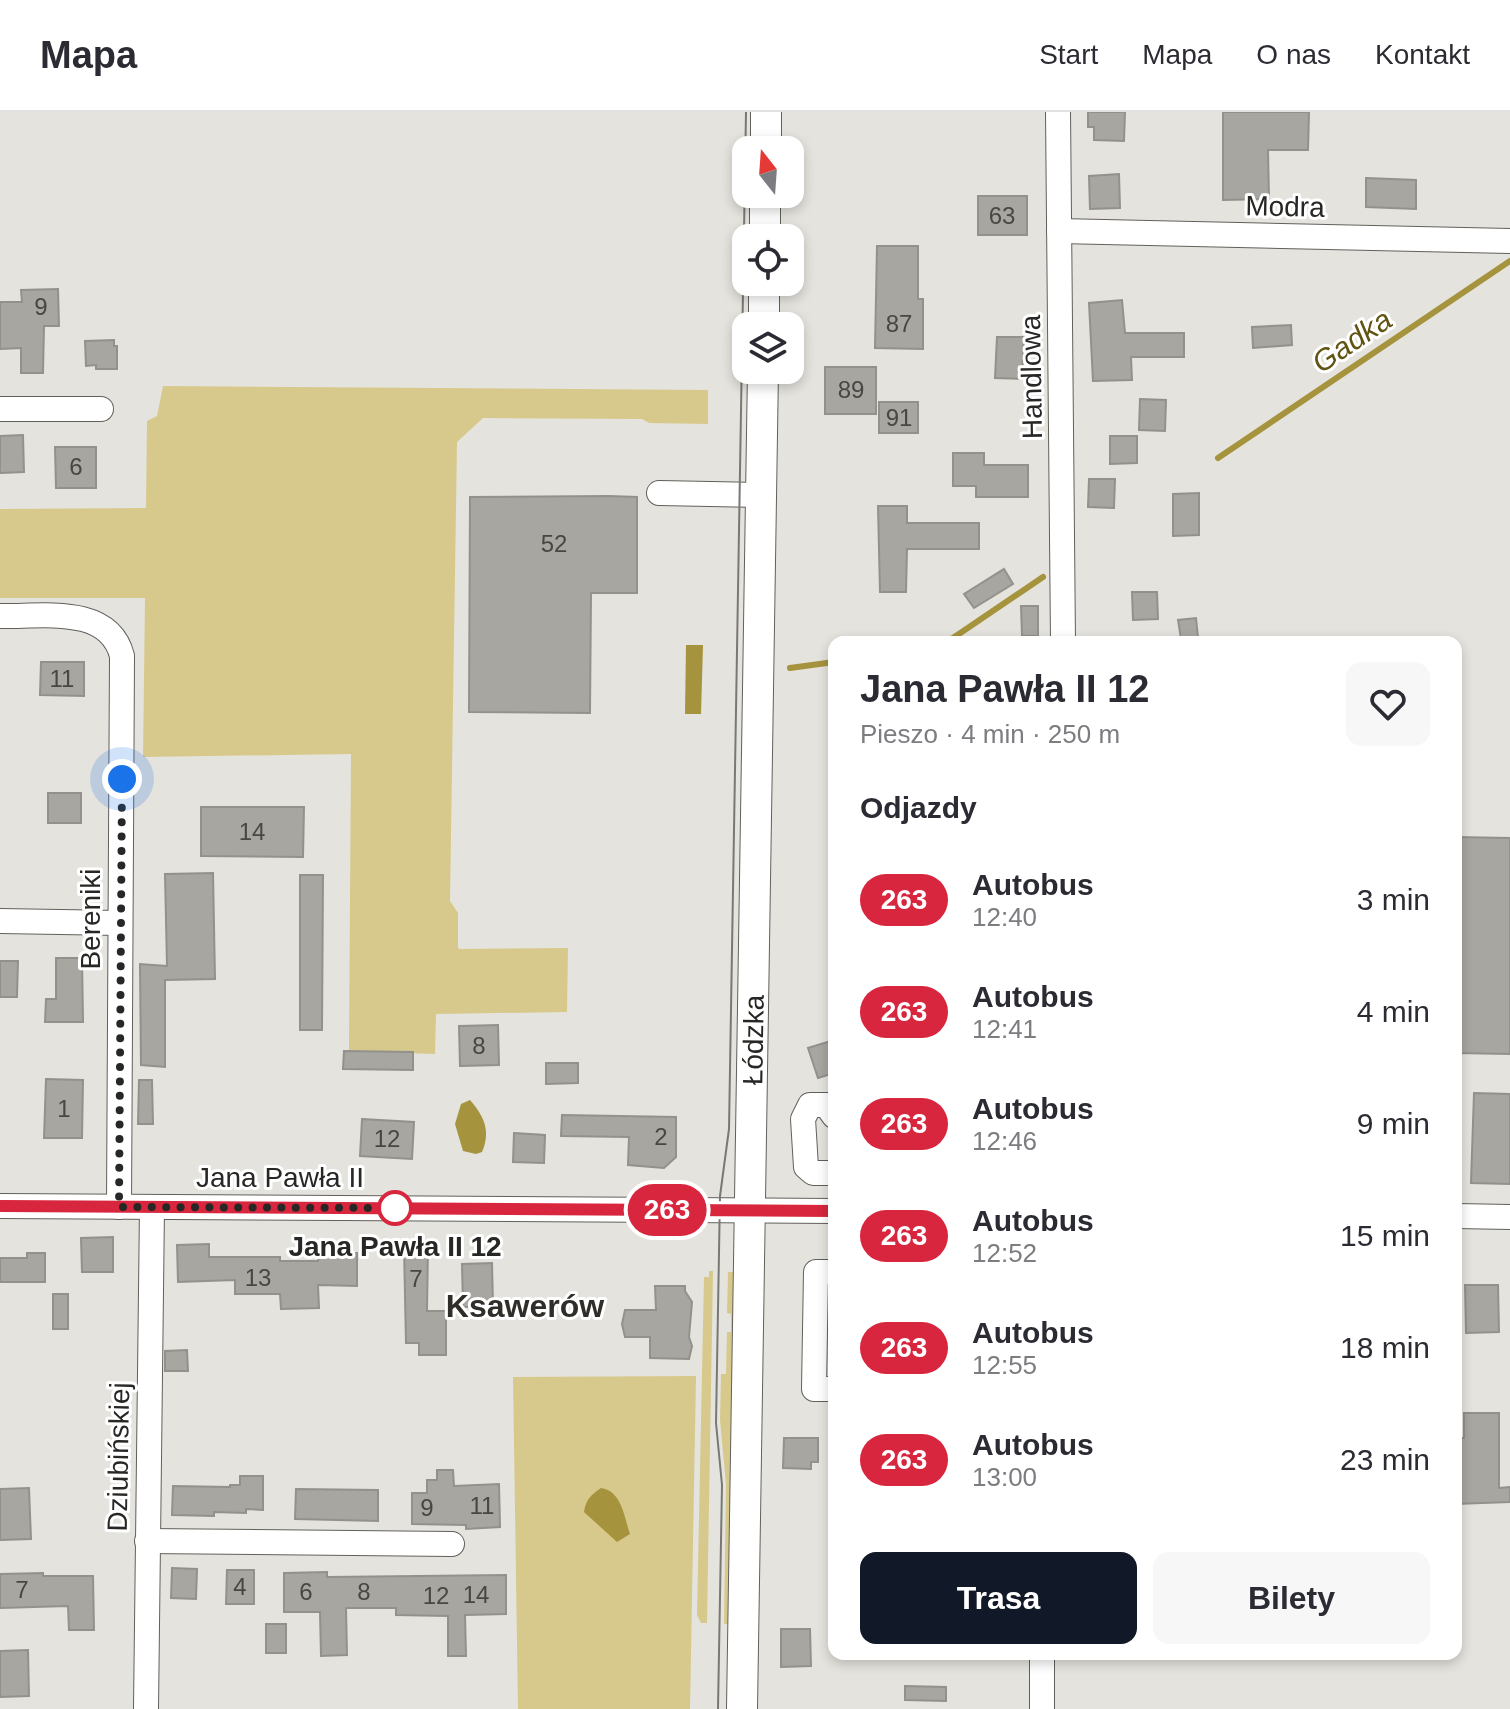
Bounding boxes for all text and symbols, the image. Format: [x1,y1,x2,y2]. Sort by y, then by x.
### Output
text: Mapa [40,34,137,76]
text: Start [1039,39,1098,70]
text: Mapa [1142,39,1212,70]
text: O nas [1256,39,1331,70]
text: Kontakt [1375,39,1470,70]
north arrow [732,136,804,208]
map controls [732,136,804,384]
street label: Modra [1245,190,1325,223]
house number: 63 [989,202,1015,229]
button: locate [732,224,804,296]
house number: 9 [34,293,48,320]
water label: Gadka [1306,302,1398,379]
house number: 87 [886,310,912,337]
button: layers [732,312,804,384]
street label: Handlowa [1015,314,1048,440]
house number: 89 [838,376,864,403]
house number: 91 [886,404,912,431]
house number: 6 [69,453,83,480]
house number: 52 [541,530,567,557]
button: heart [1346,662,1430,746]
house number: 11 [50,665,74,692]
text: Jana Pawła II 12 [860,668,1149,710]
text: Pieszo · 4 min · 250 m [860,719,1120,749]
your location [102,759,142,799]
text: Odjazdy [860,791,977,824]
house number: 14 [239,818,265,845]
street label: Bereniki [75,868,106,970]
text: Autobus [972,868,1094,901]
text: 3 min [1357,883,1430,916]
text: 263 [881,884,927,915]
text: 12:40 [972,902,1037,932]
text: Autobus [972,980,1094,1013]
street label: Łódzka [737,994,770,1085]
text: 4 min [1357,995,1430,1028]
text: 263 [881,996,927,1027]
text: 12:41 [972,1014,1037,1044]
house number: 8 [472,1032,486,1059]
text: Autobus [972,1092,1094,1125]
house number: 1 [57,1095,71,1122]
text: 9 min [1357,1107,1430,1140]
text: 263 [881,1108,927,1139]
house number: 2 [654,1123,668,1150]
house number: 12 [374,1125,400,1152]
text: 12:46 [972,1126,1037,1156]
street label: Jana Pawła II [196,1162,364,1193]
line badge: 263 [621,1184,713,1236]
marker: Jana Pawła II 12 [378,1191,412,1225]
text: 263 [644,1194,690,1225]
text: Autobus [972,1204,1094,1237]
text: 15 min [1340,1219,1430,1252]
text: 263 [881,1220,927,1251]
place label: Jana Pawła II 12 [288,1231,502,1262]
text: 12:52 [972,1238,1037,1268]
house number: 13 [245,1264,271,1291]
house number: 7 [409,1265,423,1292]
district label: Ksawerów [446,1288,604,1324]
text: Autobus [972,1316,1094,1349]
text: 18 min [1340,1331,1430,1364]
text: 263 [881,1332,927,1363]
text: 12:55 [972,1350,1037,1380]
street label: Dziubińskiej [102,1382,135,1532]
text: Autobus [972,1428,1094,1461]
text: 23 min [1340,1443,1430,1476]
text: 263 [881,1444,927,1475]
text: 13:00 [972,1462,1037,1492]
house number: 11 [470,1492,494,1519]
house number: 9 [420,1494,434,1521]
button: Trasa [860,1552,1137,1644]
button: Bilety [1153,1552,1430,1644]
house number: 4 [233,1573,247,1600]
house number: 7 [15,1576,29,1603]
house number: 6 [299,1578,313,1605]
house number: 8 [357,1578,371,1605]
house number: 14 [463,1581,489,1608]
house number: 12 [423,1582,449,1609]

